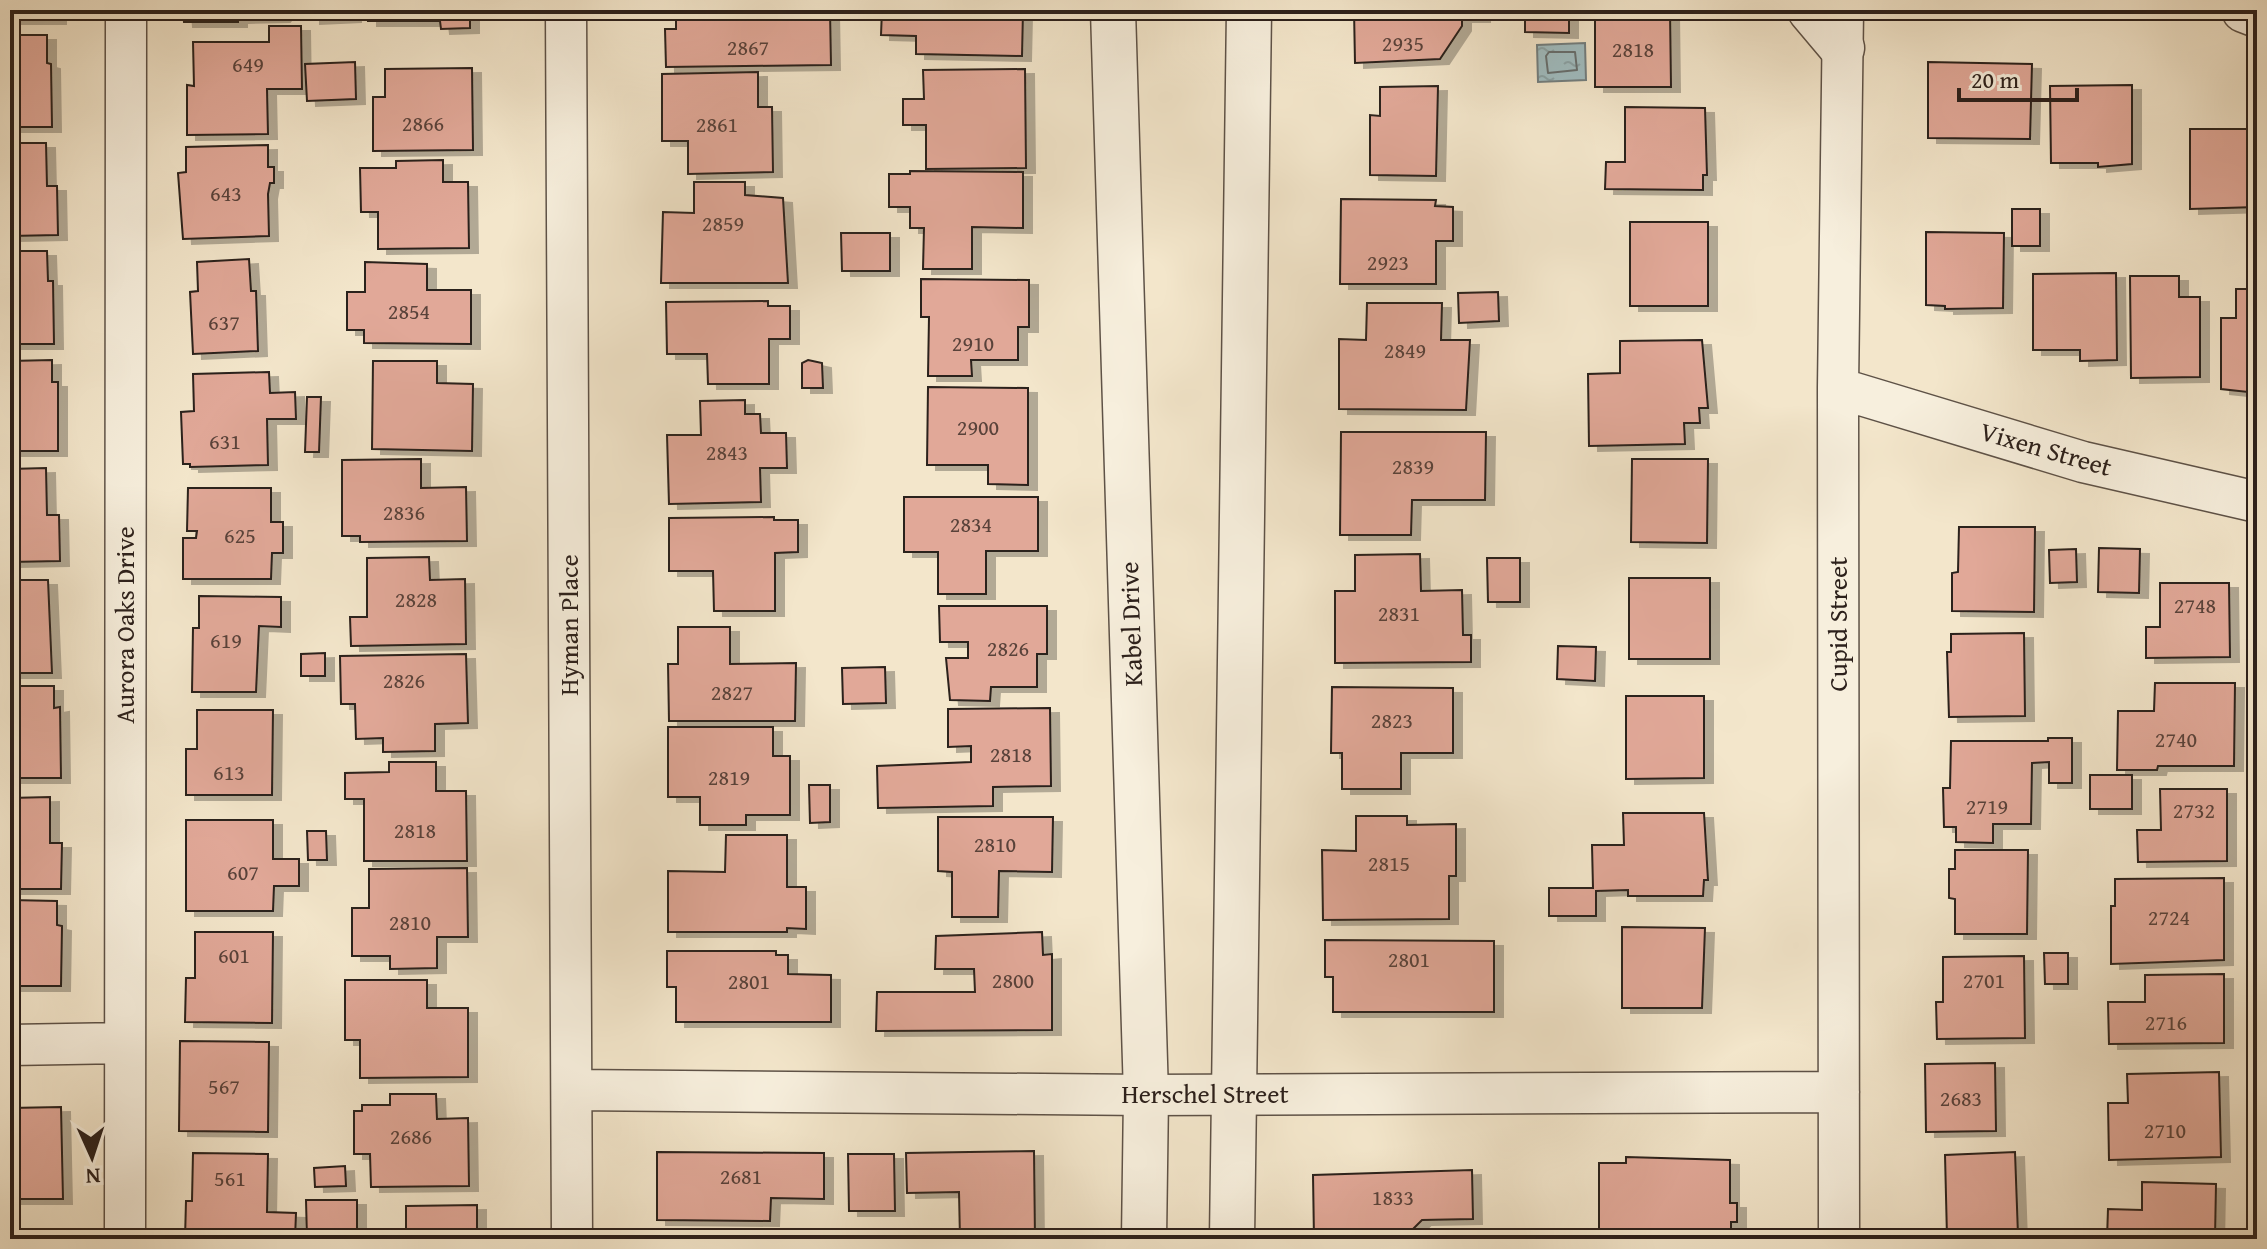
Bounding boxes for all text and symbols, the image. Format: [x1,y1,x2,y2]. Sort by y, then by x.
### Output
house number: 2935 [1382,27,1424,59]
house number: 2867 [727,31,769,63]
house number: 2818 [1612,33,1654,65]
house number: 649 [232,48,264,80]
scale bar [1959,52,2077,102]
text: 20 m [1971,62,2019,97]
house number: 2866 [402,107,444,139]
house number: 2861 [696,108,738,140]
house number: 643 [210,177,242,209]
house number: 2859 [702,207,744,239]
house number: 2923 [1367,246,1409,278]
house number: 2854 [388,295,430,327]
house number: 637 [208,306,240,338]
house number: 2910 [952,327,994,359]
house number: 2849 [1384,334,1426,366]
house number: 2900 [957,411,999,443]
street label: Vixen Street [1976,411,2117,486]
house number: 631 [209,425,241,457]
house number: 2843 [706,436,748,468]
house number: 2839 [1392,450,1434,482]
house number: 2836 [383,496,425,528]
house number: 2834 [950,508,992,540]
house number: 625 [224,519,256,551]
street label: Aurora Oaks Drive [105,526,144,724]
street label: Hyman Place [549,554,588,696]
street label: Cupid Street [1818,557,1857,691]
street label: Kabel Drive [1109,561,1152,687]
house number: 2828 [395,583,437,615]
house number: 2748 [2174,589,2216,621]
house number: 2831 [1378,597,1420,629]
house number: 619 [210,624,242,656]
house number: 2826 [987,632,1029,664]
house number: 2826 [383,664,425,696]
house number: 2827 [711,676,753,708]
house number: 2823 [1371,704,1413,736]
house number: 2740 [2155,723,2197,755]
house number: 2818 [990,738,1032,770]
house number: 613 [213,756,245,788]
house number: 2819 [708,761,750,793]
house number: 2719 [1966,790,2008,822]
house number: 2732 [2173,794,2215,826]
house number: 2818 [394,814,436,846]
house number: 2810 [974,828,1016,860]
house number: 2815 [1368,847,1410,879]
house number: 607 [227,856,259,888]
house number: 2724 [2148,901,2190,933]
house number: 2810 [389,906,431,938]
house number: 601 [218,939,250,971]
house number: 2801 [1388,943,1430,975]
house number: 2800 [992,964,1034,996]
house number: 2701 [1963,964,2005,996]
house number: 2801 [728,965,770,997]
house number: 2716 [2145,1006,2187,1038]
house number: 567 [208,1070,240,1102]
street label: Herschel Street [1121,1074,1289,1113]
house number: 2683 [1940,1082,1982,1114]
house number: 2710 [2144,1114,2186,1146]
north arrow [52,1117,132,1197]
house number: 2686 [390,1120,432,1152]
house number: 2681 [720,1160,762,1192]
text: N [85,1161,101,1193]
house number: 561 [214,1162,246,1194]
house number: 1833 [1372,1181,1414,1213]

